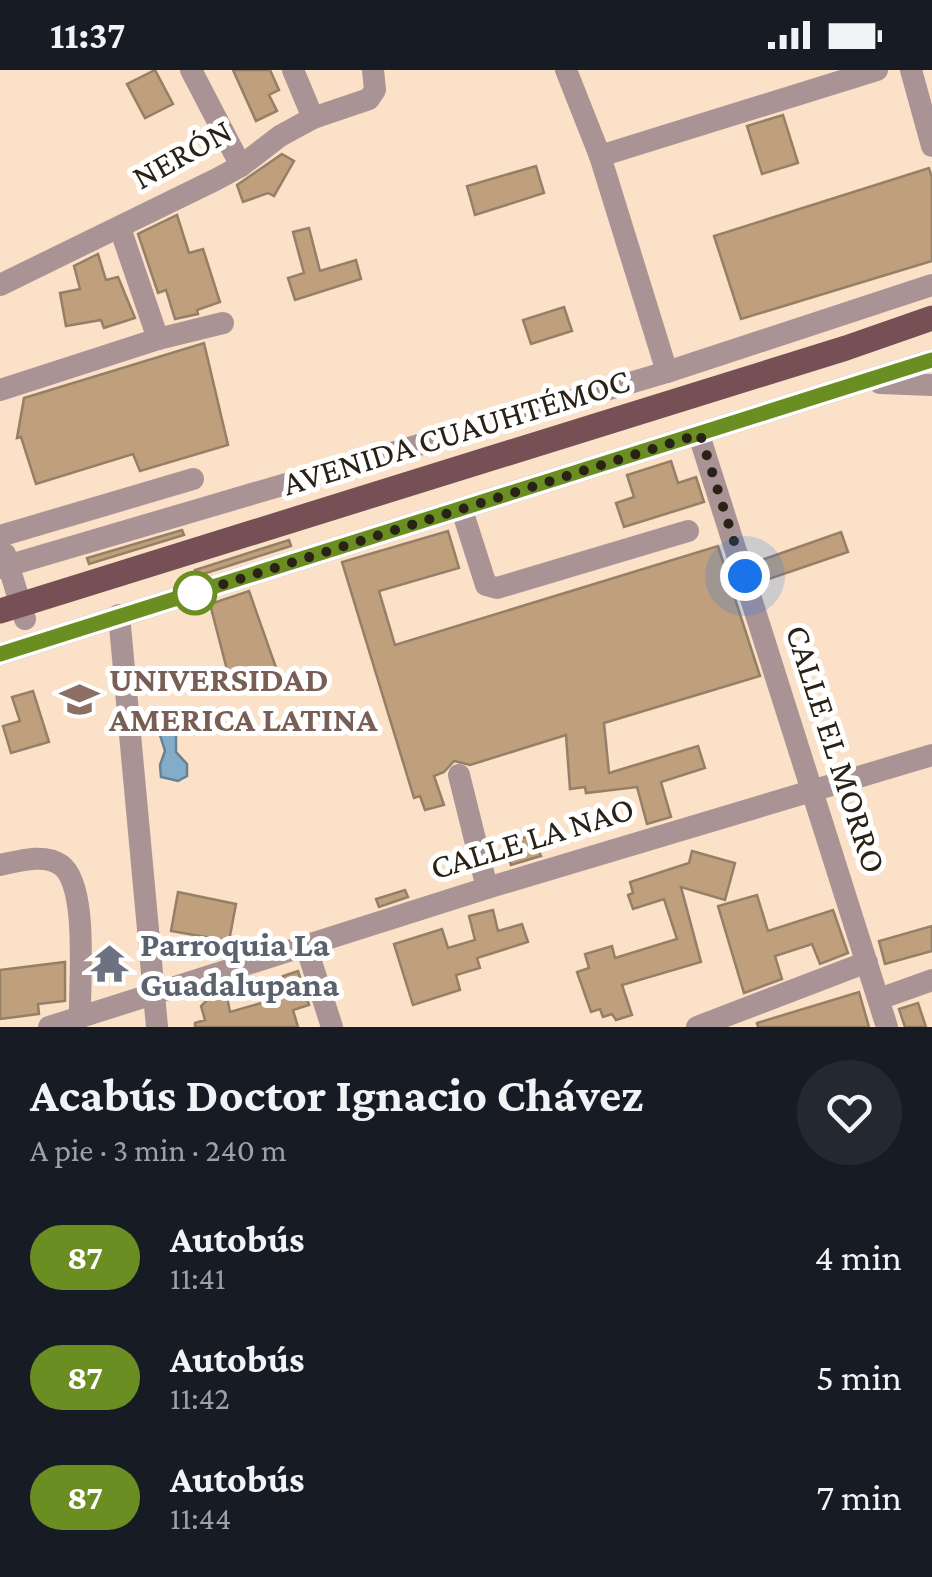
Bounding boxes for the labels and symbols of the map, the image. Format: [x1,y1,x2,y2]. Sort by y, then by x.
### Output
street label: NERÓN [126,111,238,197]
street label: AVENIDA CUAUHTÉMOC [278,361,634,503]
your location [720,551,770,601]
unlabelled marker [174,572,216,614]
street label: CALLE EL MORRO [778,620,894,878]
place label: UNIVERSIDAD AMERICA LATINA [108,660,378,739]
school or university icon: UNIVERSIDAD AMERICA LATINA [58,678,100,720]
street label: CALLE LA NAO [426,789,638,887]
place label: Parroquia La Guadalupana [140,925,339,1004]
temple icon: Parroquia La Guadalupana [89,943,131,985]

